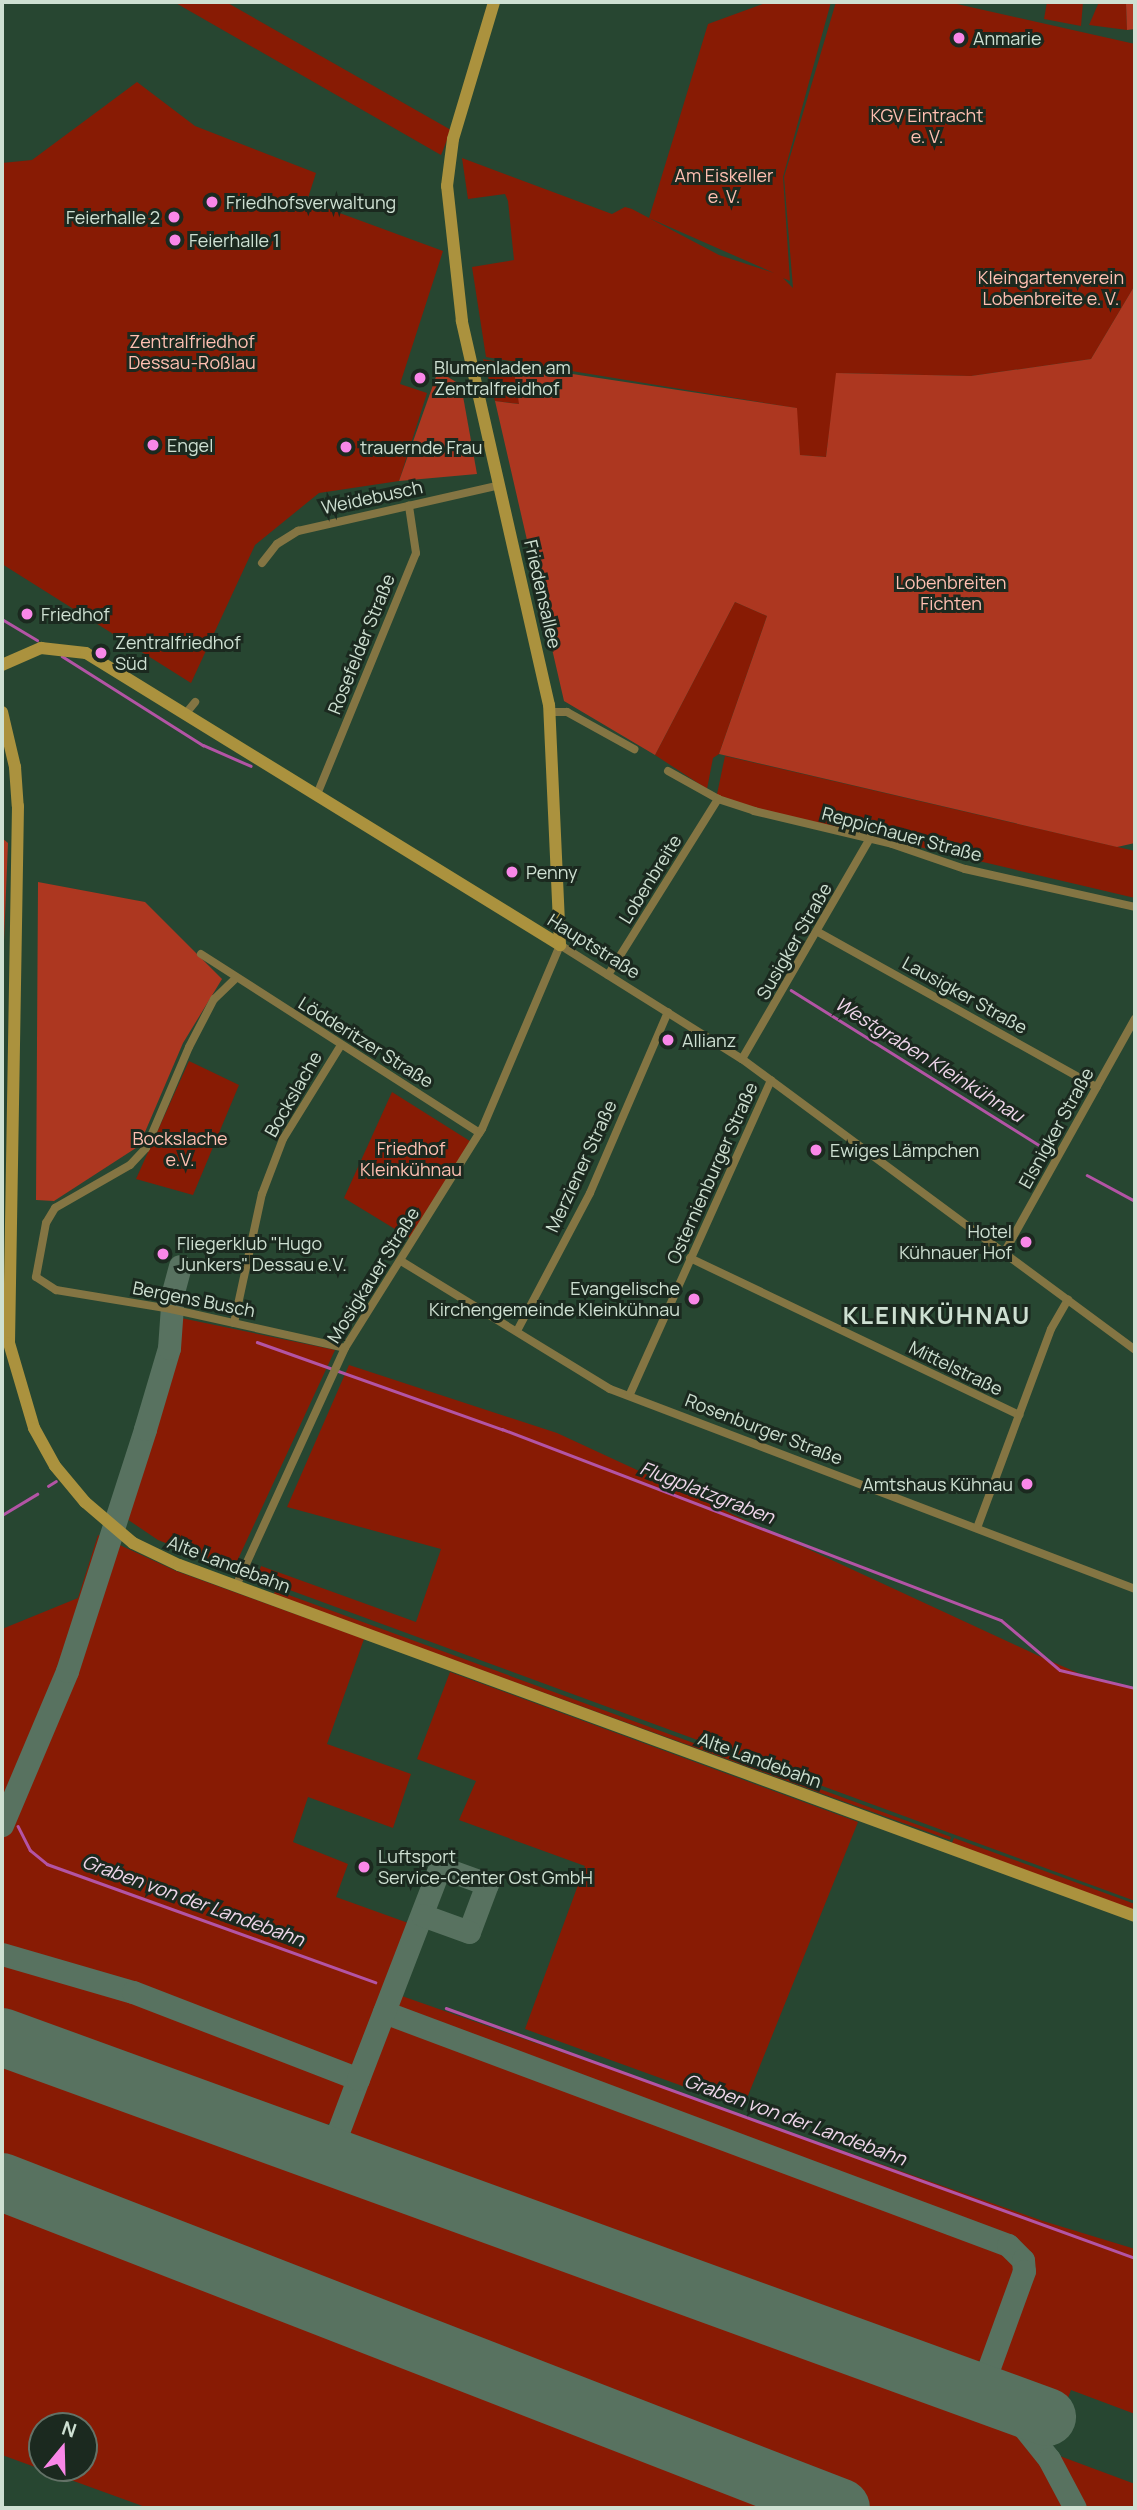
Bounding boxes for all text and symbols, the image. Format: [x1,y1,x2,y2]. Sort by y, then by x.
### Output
place label: Anmarie [973,27,1042,49]
marker: Anmarie [951,30,967,46]
park label: KGV Eintracht e. V. [870,105,984,148]
park label: Am Eiskeller e. V. [675,165,773,208]
place label: Friedhofsverwaltung [226,191,396,213]
marker: Friedhofsverwaltung [204,194,220,210]
place label: Feierhalle 2 [66,206,160,228]
marker: Feierhalle 2 [166,209,182,225]
place label: Feierhalle 1 [189,229,280,251]
marker: Feierhalle 1 [167,232,183,248]
park label: Kleingartenverein Lobenbreite e. V. [978,267,1124,310]
park label: Zentralfriedhof Dessau-Roßlau [128,331,256,374]
place label: Blumenladen am Zentralfreidhof [434,357,571,400]
marker: Blumenladen am Zentralfreidhof [412,370,428,386]
place label: Engel [167,434,213,456]
place label: trauernde Frau [360,436,482,458]
marker: Engel [145,437,161,453]
marker: trauernde Frau [338,439,354,455]
street label: Weidebusch [319,476,425,518]
street label: Friedensallee [520,538,566,650]
street label: Rosefelder Straße [323,571,399,717]
park label: Lobenbreiten Fichten [896,572,1006,614]
place label: Friedhof [41,603,110,625]
marker: Friedhof [19,606,35,622]
place label: Zentralfriedhof Süd [115,632,241,674]
marker: Zentralfriedhof Süd [93,645,109,661]
street label: Reppichauer Straße [820,802,984,866]
street label: Lobenbreite [614,831,686,927]
place label: Penny [526,861,578,883]
marker: Penny [504,864,520,880]
street label: Susigker Straße [752,879,836,1003]
street label: Hauptstraße [544,909,644,983]
street label: Lausigker Straße [899,952,1031,1038]
street label: Lödderitzer Straße [295,992,437,1092]
water label: Westgraben Kleinkühnau [830,992,1028,1128]
place label: Allianz [682,1029,736,1051]
marker: Allianz [660,1032,676,1048]
street label: Bockslache [260,1047,326,1141]
street label: Elsnigker Straße [1014,1064,1098,1192]
street label: Osternienburger Straße [662,1079,762,1267]
street label: Merziener Straße [541,1097,621,1235]
park label: Bockslache e.V. [132,1128,228,1170]
park label: Friedhof Kleinkühnau [360,1138,462,1180]
place label: Ewiges Lämpchen [830,1139,979,1161]
marker: Ewiges Lämpchen [808,1142,824,1158]
street label: Mosigkauer Straße [323,1203,423,1347]
place label: Hotel Kühnauer Hof [899,1221,1012,1264]
place label: Fliegerklub "Hugo Junkers" Dessau e.V. [177,1233,347,1276]
marker: Hotel Kühnauer Hof [1018,1234,1034,1250]
marker: Fliegerklub "Hugo Junkers" Dessau e.V. [155,1246,171,1262]
street label: Bergens Busch [131,1277,257,1321]
place label: Evangelische Kirchengemeinde Kleinkühnau [429,1278,680,1320]
marker: Evangelische Kirchengemeinde Kleinkühnau [686,1291,702,1307]
district label: KLEINKÜHNAU [844,1301,1030,1329]
street label: Mittelstraße [906,1336,1006,1400]
street label: Rosenburger Straße [682,1389,846,1469]
water label: Flugplatzgraben [637,1457,777,1529]
place label: Amtshaus Kühnau [862,1473,1013,1495]
marker: Amtshaus Kühnau [1019,1476,1035,1492]
street label: Alte Landebahn [165,1531,293,1597]
street label: Alte Landebahn [695,1728,825,1792]
place label: Luftsport Service-Center Ost GmbH [378,1846,593,1888]
water label: Graben von der Landebahn [79,1850,307,1952]
marker: Luftsport Service-Center Ost GmbH [356,1859,372,1875]
water label: Graben von der Landebahn [681,2069,909,2171]
north arrow [28,2412,98,2482]
text: N [58,2415,80,2444]

